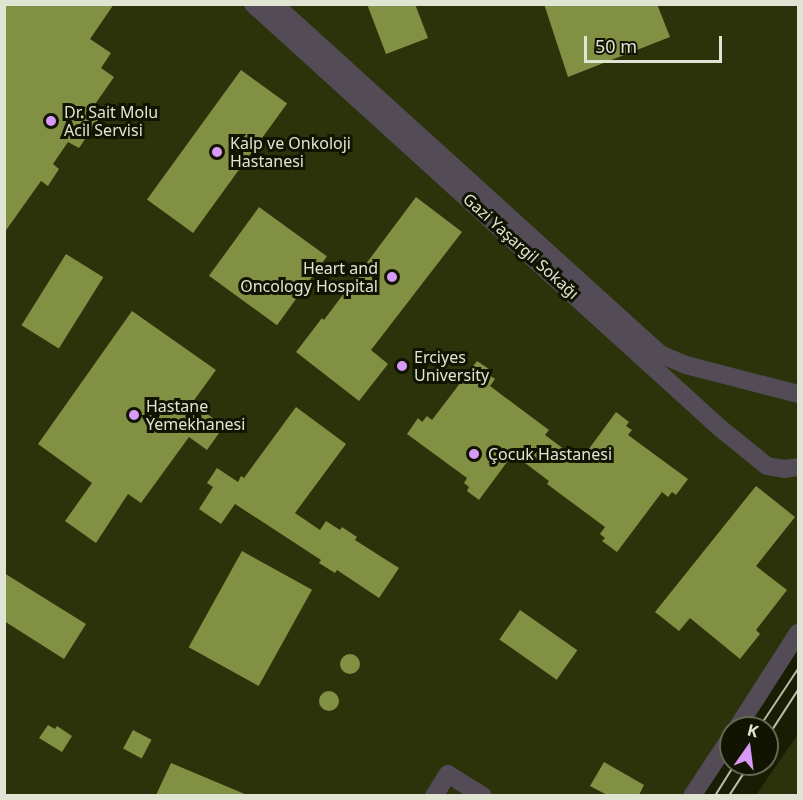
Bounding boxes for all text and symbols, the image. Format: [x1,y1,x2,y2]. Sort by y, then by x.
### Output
scale bar [587,24,725,62]
text: 50 m [595,34,637,58]
place label: Dr. Sait Molu Acil Servisi [64,102,158,140]
marker: Dr. Sait Molu Acil Servisi [42,112,60,130]
place label: Kalp ve Onkoloji Hastanesi [230,133,351,171]
marker: Kalp ve Onkoloji Hastanesi [208,143,226,161]
street label: Gazi Yaşargil Sokağı [459,189,583,303]
place label: Heart and Oncology Hospital [240,258,378,296]
marker: Heart and Oncology Hospital [383,268,401,286]
place label: Erciyes University [414,347,489,385]
marker: Erciyes University [395,359,409,373]
place label: Hastane Yemekhanesi [146,396,245,434]
marker: Hastane Yemekhanesi [127,408,141,422]
place label: Çocuk Hastanesi [488,444,612,464]
marker: Çocuk Hastanesi [465,445,483,463]
north arrow [719,716,779,776]
text: K [745,719,761,742]

